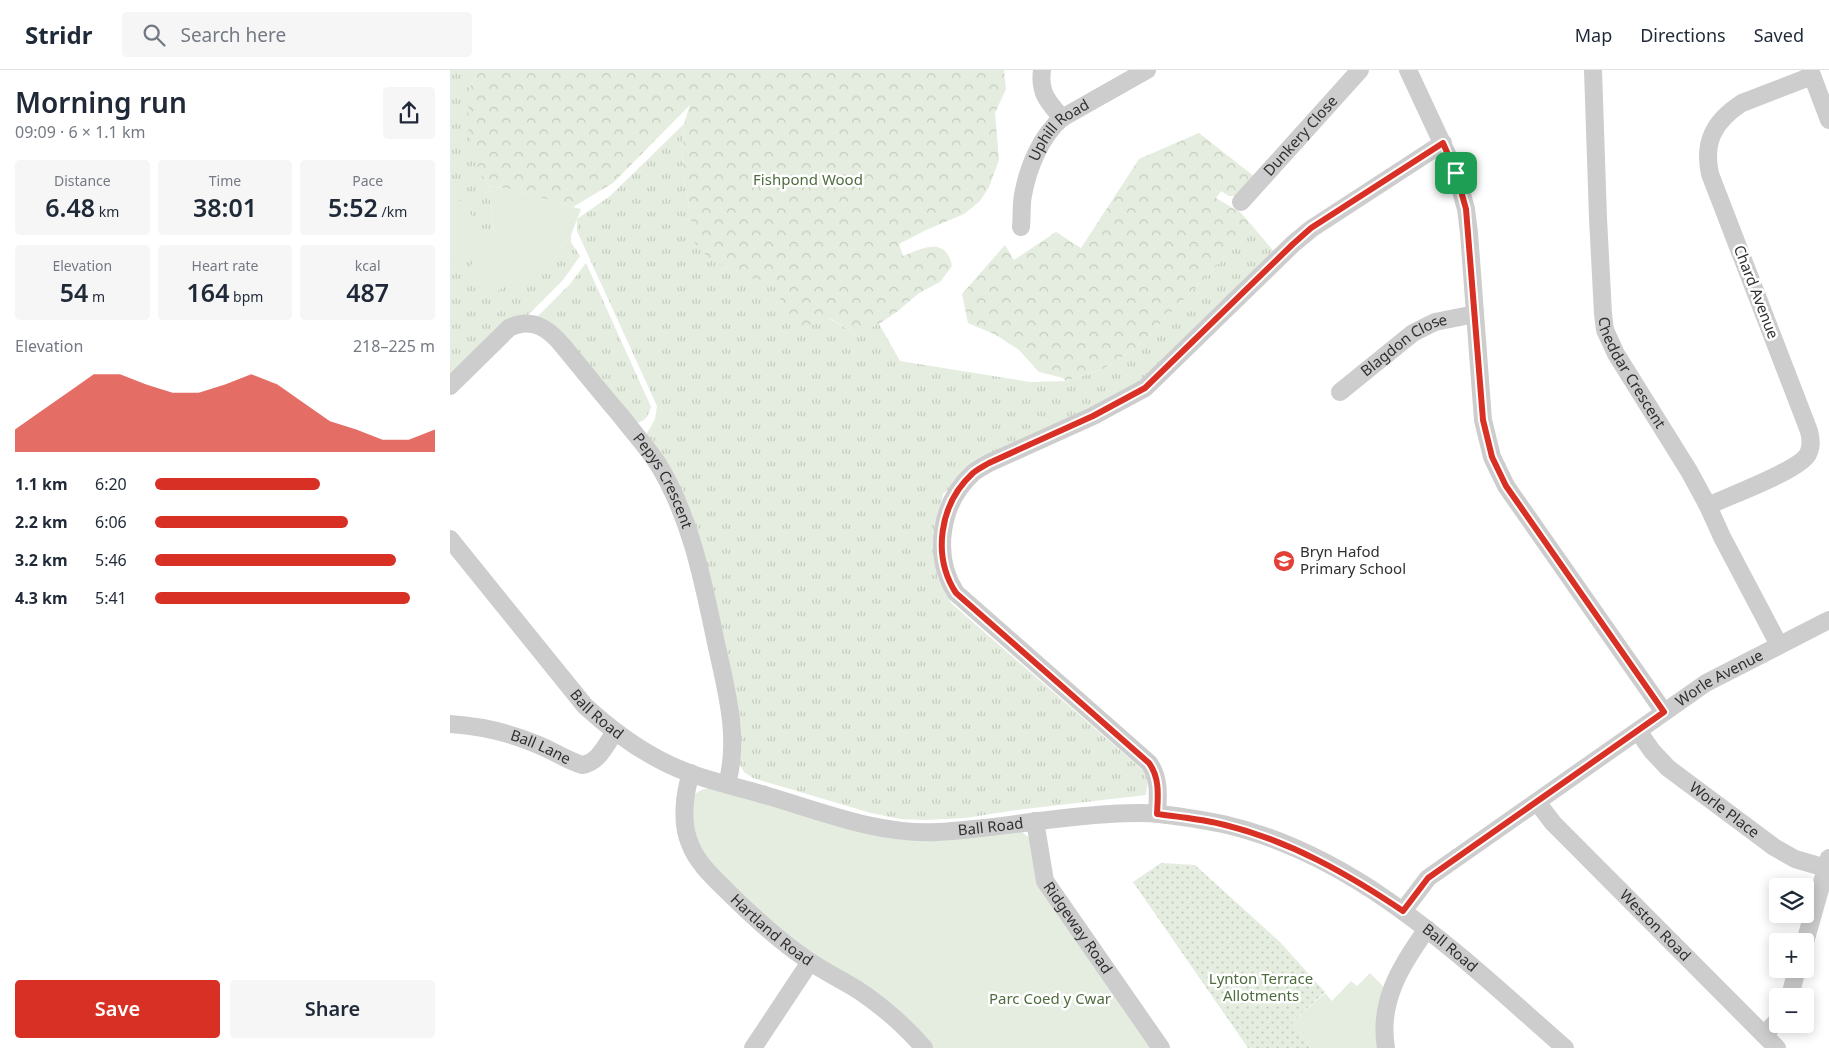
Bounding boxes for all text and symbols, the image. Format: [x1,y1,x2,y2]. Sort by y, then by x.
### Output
search box [122,12,472,57]
text: Stridr [25,18,92,51]
icon: search [140,21,168,49]
text: Search here [180,22,286,48]
text: Map [1575,23,1612,47]
text: Directions [1640,23,1726,47]
text: Saved [1754,23,1804,47]
text: Morning run [15,83,187,121]
button: share [383,87,435,139]
street label: Dunkery Close [1258,91,1341,180]
street label: Uphill Road [1023,94,1092,164]
text: 09:09 · 6 × 1.1 km [15,121,145,143]
pin [1435,152,1477,194]
icon: arrive [1442,159,1470,187]
park label: Fishpond Wood [753,169,863,189]
text: Distance [54,171,111,190]
text: Time [209,171,241,190]
text: Pace [352,171,383,190]
text: 6.48 [45,190,95,224]
text: 38:01 [193,190,257,224]
text: 5:52 [328,190,378,224]
text: km [95,202,119,221]
text: /km [378,202,407,221]
street label: Chard Avenue [1730,242,1784,341]
text: Elevation [52,256,112,275]
text: Heart rate [192,256,258,275]
text: kcal [355,256,381,275]
text: 54 [60,275,88,309]
text: 164 [187,275,229,309]
text: 487 [346,275,389,309]
text: m [88,287,105,306]
text: bpm [229,287,263,306]
street label: Blagdon Close [1356,309,1449,380]
street label: Cheddar Crescent [1594,316,1671,432]
text: Elevation [15,335,83,357]
text: 218–225 m [353,335,435,357]
street label: Pepys Crescent [629,428,698,531]
text: 1.1 km [15,473,67,495]
text: 6:20 [95,473,127,495]
text: 2.2 km [15,511,67,533]
text: 6:06 [95,511,127,533]
place label: Bryn Hafod Primary School [1300,541,1406,578]
text: 3.2 km [15,549,67,571]
text: 5:46 [95,549,127,571]
school or university icon: Bryn Hafod Primary School [1272,549,1296,573]
text: 4.3 km [15,587,67,609]
text: 5:41 [95,587,127,609]
street label: Worle Avenue [1671,644,1766,710]
street label: Ball Road [566,685,628,743]
street label: Ball Lane [508,724,574,768]
street label: Worle Place [1686,777,1764,842]
street label: Ball Road [957,812,1024,840]
street label: Ridgeway Road [1039,877,1117,977]
map controls [1769,878,1814,1033]
button: layers [1769,878,1814,923]
street label: Weston Road [1616,885,1696,965]
street label: Hartland Road [727,889,817,970]
street label: Ball Road [1419,919,1482,976]
button: + [1769,933,1814,978]
park label: Lynton Terrace Allotments [1209,968,1313,1005]
button: Save [15,980,220,1038]
button: Share [230,980,435,1038]
park label: Parc Coed y Cwar [989,988,1111,1008]
button: − [1769,988,1814,1033]

